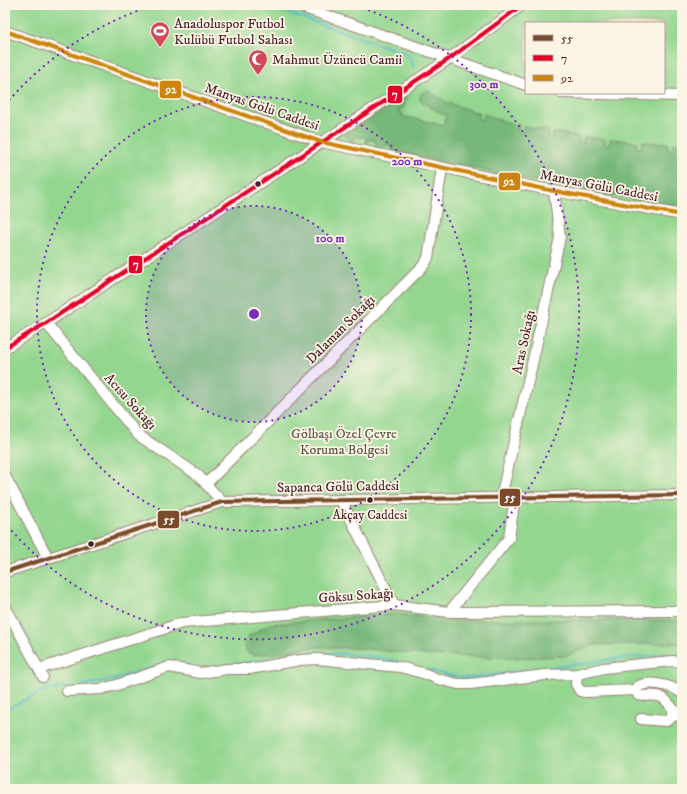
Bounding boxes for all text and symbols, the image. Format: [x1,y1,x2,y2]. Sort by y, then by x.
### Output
place label: Anadoluspor Futbol Kulübü Futbol Sahası [174,15,293,49]
sports icon: Anadoluspor Futbol Kulübü Futbol Sahası [149,20,171,48]
legend [525,22,665,94]
text: 55 [561,31,573,46]
mosque icon: Mahmut Üzüncü Camii [247,48,269,76]
place label: Mahmut Üzüncü Camii [272,51,403,69]
text: 7 [561,51,567,66]
text: 92 [560,71,573,86]
text: 300 m [470,77,498,92]
street label: Manyas Gölü Caddesi [202,79,322,135]
line badge: 92 [159,80,182,99]
text: 92 [165,83,177,97]
line badge: 7 [387,85,403,104]
text: 7 [392,88,398,102]
text: 200 m [392,154,422,169]
street label: Manyas Gölü Caddesi [538,166,660,206]
line badge: 92 [498,172,521,191]
text: 92 [503,175,515,189]
unlabelled marker [253,179,263,189]
text: 100 m [316,231,344,246]
line badge: 7 [128,255,143,274]
text: 7 [133,258,139,272]
street label: Dalaman Sokağı [302,291,379,368]
centre of rings [247,307,261,321]
street label: Aras Sokağı [508,308,540,376]
street label: Acısu Sokağı [100,369,161,434]
park label: Gölbaşı Özel Çevre Koruma Bölgesi [291,425,397,459]
street label: Sapanca Gölü Caddesi [277,477,400,497]
line badge: 55 [499,488,521,507]
text: 55 [504,491,516,505]
marker: Akçay Caddesi [365,495,375,505]
place label: Akçay Caddesi [333,507,407,523]
line badge: 55 [157,510,180,529]
text: 55 [163,513,175,527]
unlabelled marker [86,539,96,549]
street label: Göksu Sokağı [318,584,395,608]

